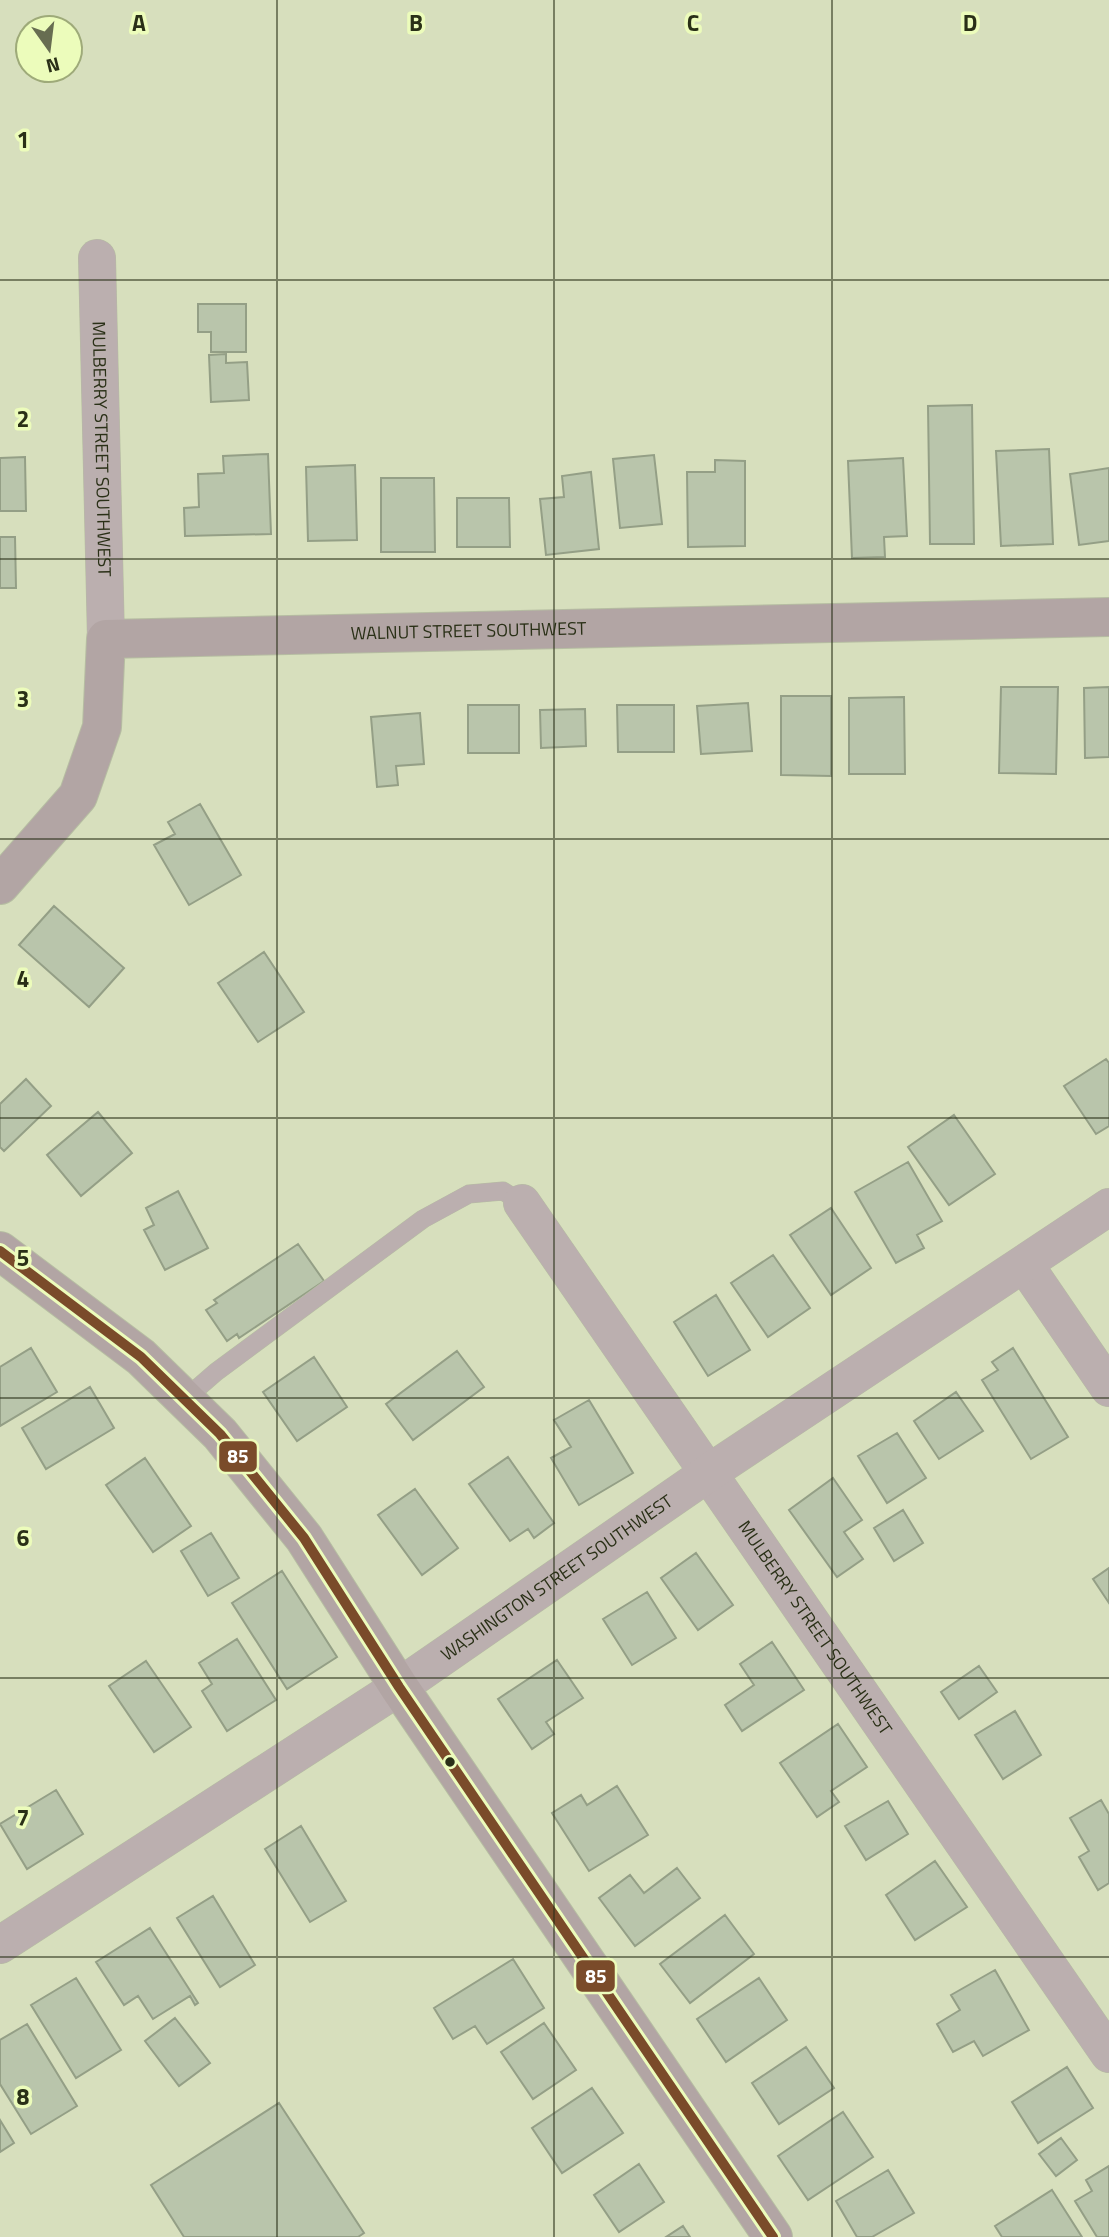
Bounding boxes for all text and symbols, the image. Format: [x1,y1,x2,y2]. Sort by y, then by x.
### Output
text: A [132,5,146,40]
text: B [409,5,423,40]
text: C [687,5,699,40]
text: D [963,5,977,40]
north arrow [14,14,84,84]
text: N [43,50,63,82]
text: 1 [17,122,29,157]
street label: MULBERRY STREET SOUTHWEST [85,321,119,578]
text: 2 [17,401,29,436]
street label: WALNUT STREET SOUTHWEST [350,614,587,647]
text: 3 [17,681,29,716]
text: 4 [17,961,29,996]
text: 5 [17,1240,29,1275]
line badge: 85 [218,1440,258,1473]
text: 85 [227,1441,249,1470]
street label: WASHINGTON STREET SOUTHWEST [435,1487,678,1667]
street label: MULBERRY STREET SOUTHWEST [732,1515,899,1741]
text: 6 [17,1520,30,1555]
unlabelled marker [443,1755,457,1769]
text: 7 [17,1800,29,1835]
line badge: 85 [575,1959,616,1993]
text: 85 [585,1961,607,1990]
text: 8 [17,2079,30,2114]

